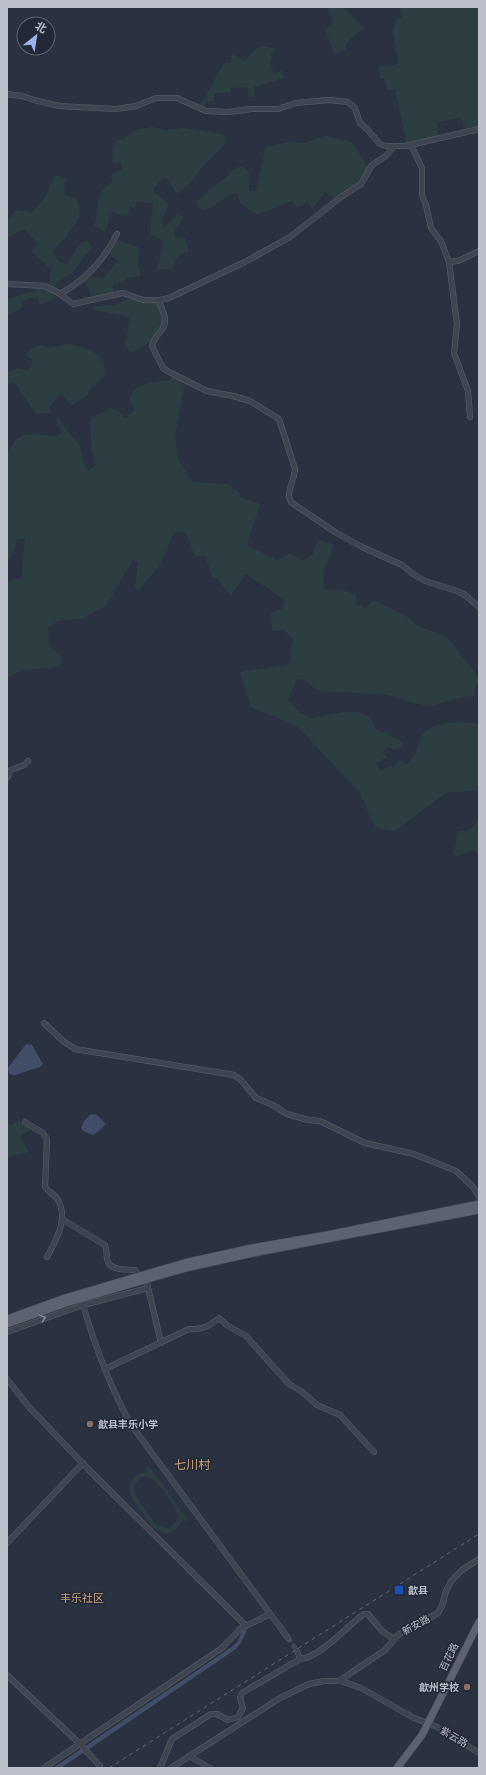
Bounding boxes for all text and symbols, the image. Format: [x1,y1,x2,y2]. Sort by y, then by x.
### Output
north arrow [16,16,56,56]
text: 北 [32,18,50,37]
one-way arrow [40,1315,47,1323]
place label: 歙县丰乐小学 [98,1417,158,1432]
marker: 歙县丰乐小学 [85,1419,95,1429]
district label: 七川村 [174,1456,211,1473]
place label: 歙县 [408,1583,428,1598]
marker: 歙县 [393,1584,405,1596]
district label: 丰乐社区 [60,1590,104,1606]
street label: 新安路 [399,1611,433,1639]
street label: 百花路 [436,1640,462,1674]
place label: 歙州学校 [419,1680,459,1695]
marker: 歙州学校 [462,1682,472,1692]
street label: 紫云路 [437,1723,471,1751]

